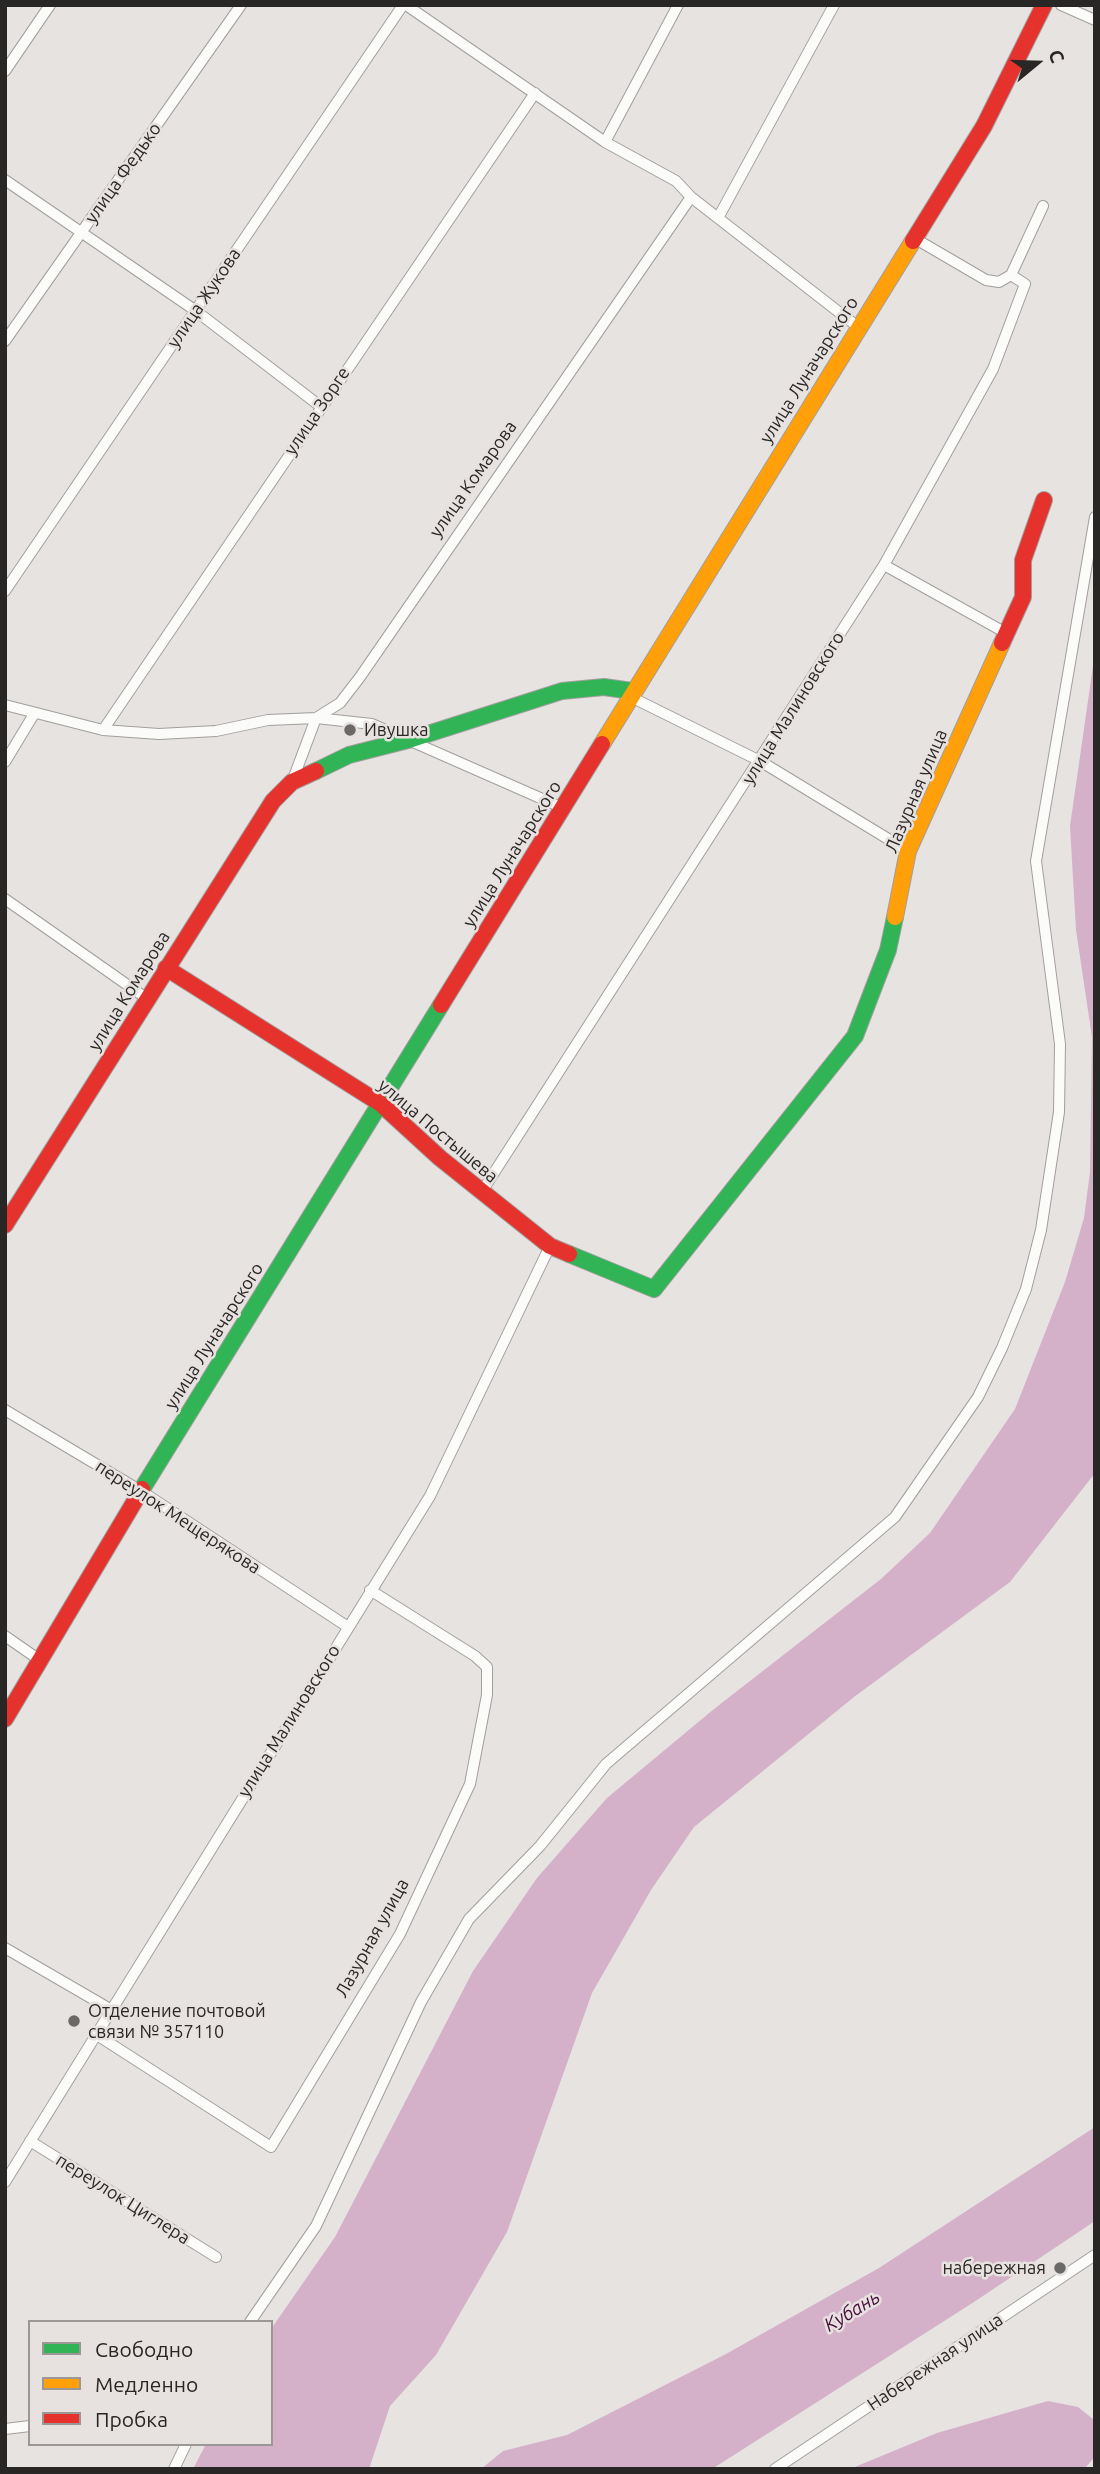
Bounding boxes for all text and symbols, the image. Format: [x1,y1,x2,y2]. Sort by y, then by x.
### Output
north arrow [1002,28,1072,98]
text: С [1044,47,1069,65]
street label: улица Федько [80,118,166,228]
street label: улица Жукова [163,244,245,352]
street label: улица Луначарского [755,293,863,447]
street label: улица Зорге [280,363,354,459]
street label: улица Комарова [425,417,521,541]
street label: улица Малиновского [737,628,849,788]
place label: Ивушка [364,719,429,741]
marker: Ивушка [342,722,358,738]
street label: Лазурная улица [880,726,952,856]
street label: улица Луначарского [458,777,566,931]
street label: улица Комарова [83,927,175,1055]
street label: улица Постышева [374,1075,502,1187]
street label: улица Луначарского [160,1259,268,1413]
street label: переулок Мещерякова [91,1455,265,1579]
street label: улица Малиновского [233,1641,345,1801]
street label: Лазурная улица [330,1875,414,2001]
place label: Отделение почтовой связи № 357110 [88,2000,266,2042]
marker: Отделение почтовой связи № 357110 [66,2013,82,2029]
street label: переулок Циглера [52,2149,194,2249]
place label: набережная [943,2257,1046,2279]
marker: набережная [1052,2260,1068,2276]
water label: Кубань [820,2285,884,2337]
street label: Набережная улица [863,2309,1007,2415]
legend [28,2320,273,2446]
text: Свободно [95,2337,193,2361]
text: Медленно [95,2372,198,2396]
text: Пробка [95,2407,168,2431]

